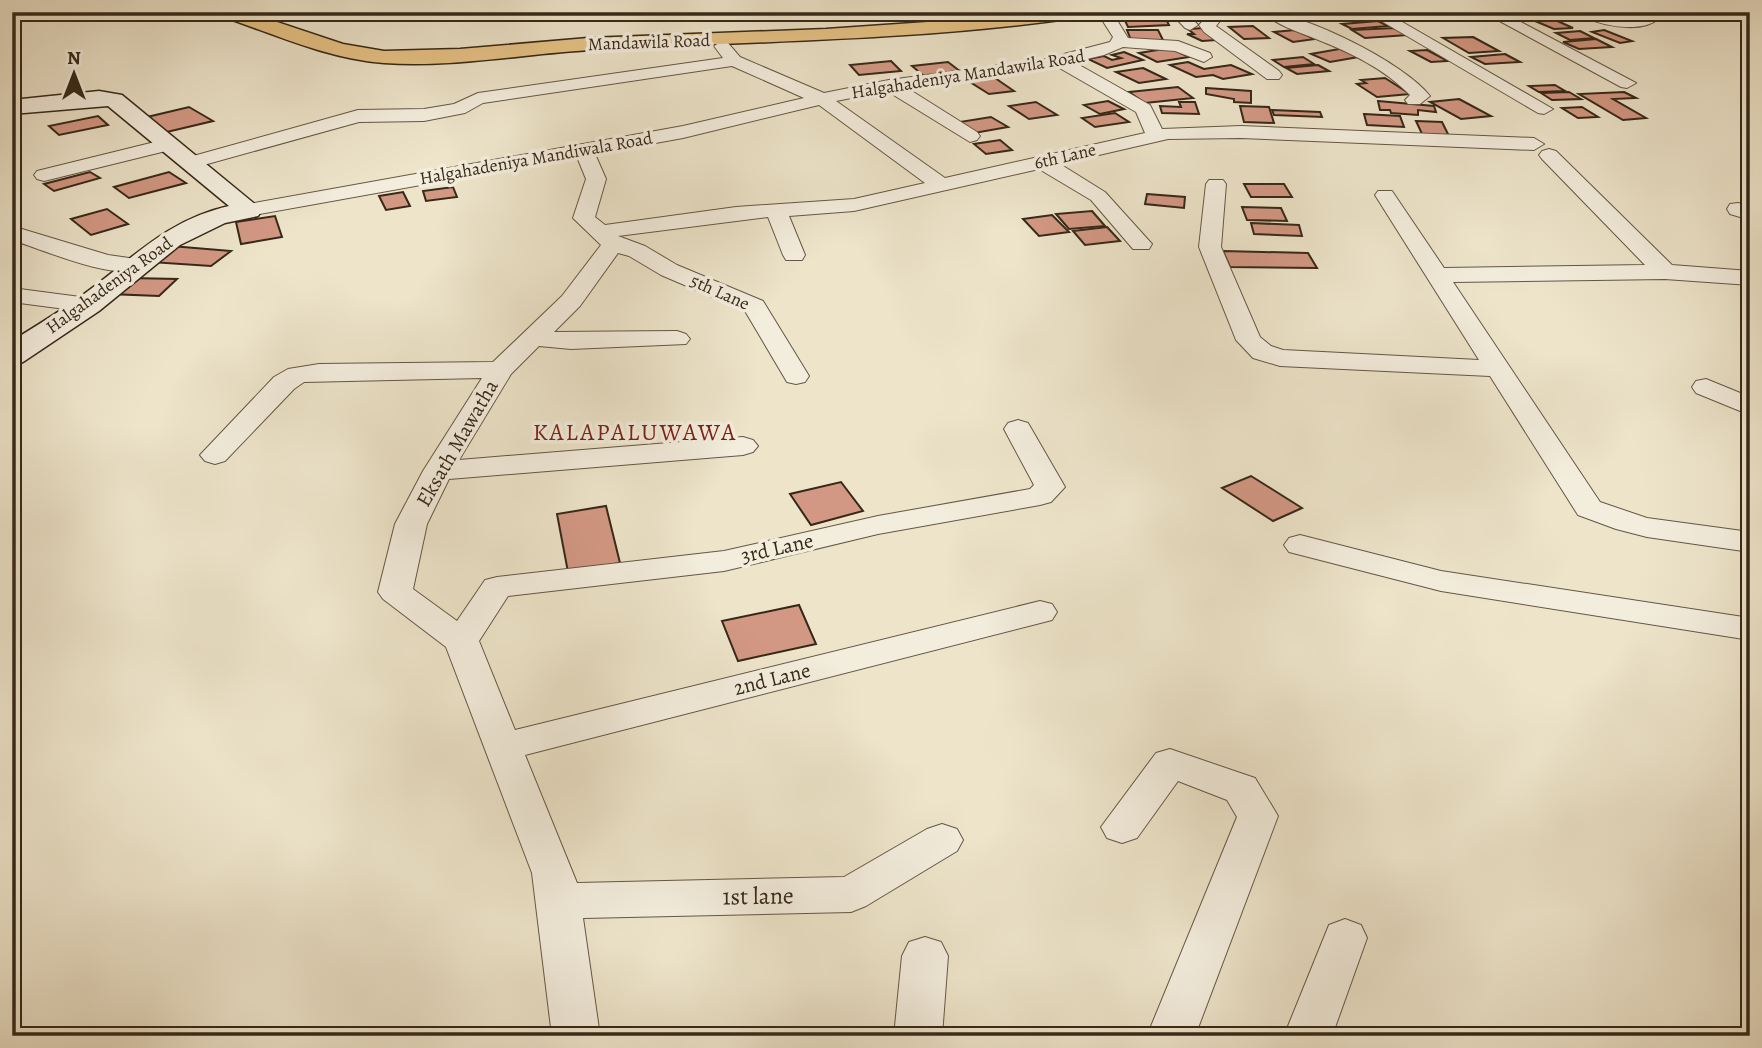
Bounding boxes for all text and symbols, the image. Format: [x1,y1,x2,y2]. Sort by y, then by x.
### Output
street label: Mandawila Road [587,28,711,56]
north arrow [38,38,108,108]
street label: Halgahadeniya Mandawila Road [850,44,1087,104]
text: N [67,45,81,71]
street label: Halgahadeniya Mandiwala Road [418,126,655,190]
street label: 6th Lane [1032,137,1098,175]
street label: Halgahadeniya Road [41,231,177,339]
street label: 5th Lane [687,268,753,316]
street label: Eksath Mawatha [409,374,505,512]
district label: KALAPALUWAWA [533,416,737,448]
street label: 3rd Lane [738,526,816,570]
street label: 2nd Lane [731,656,813,702]
street label: 1st lane [722,879,794,913]

